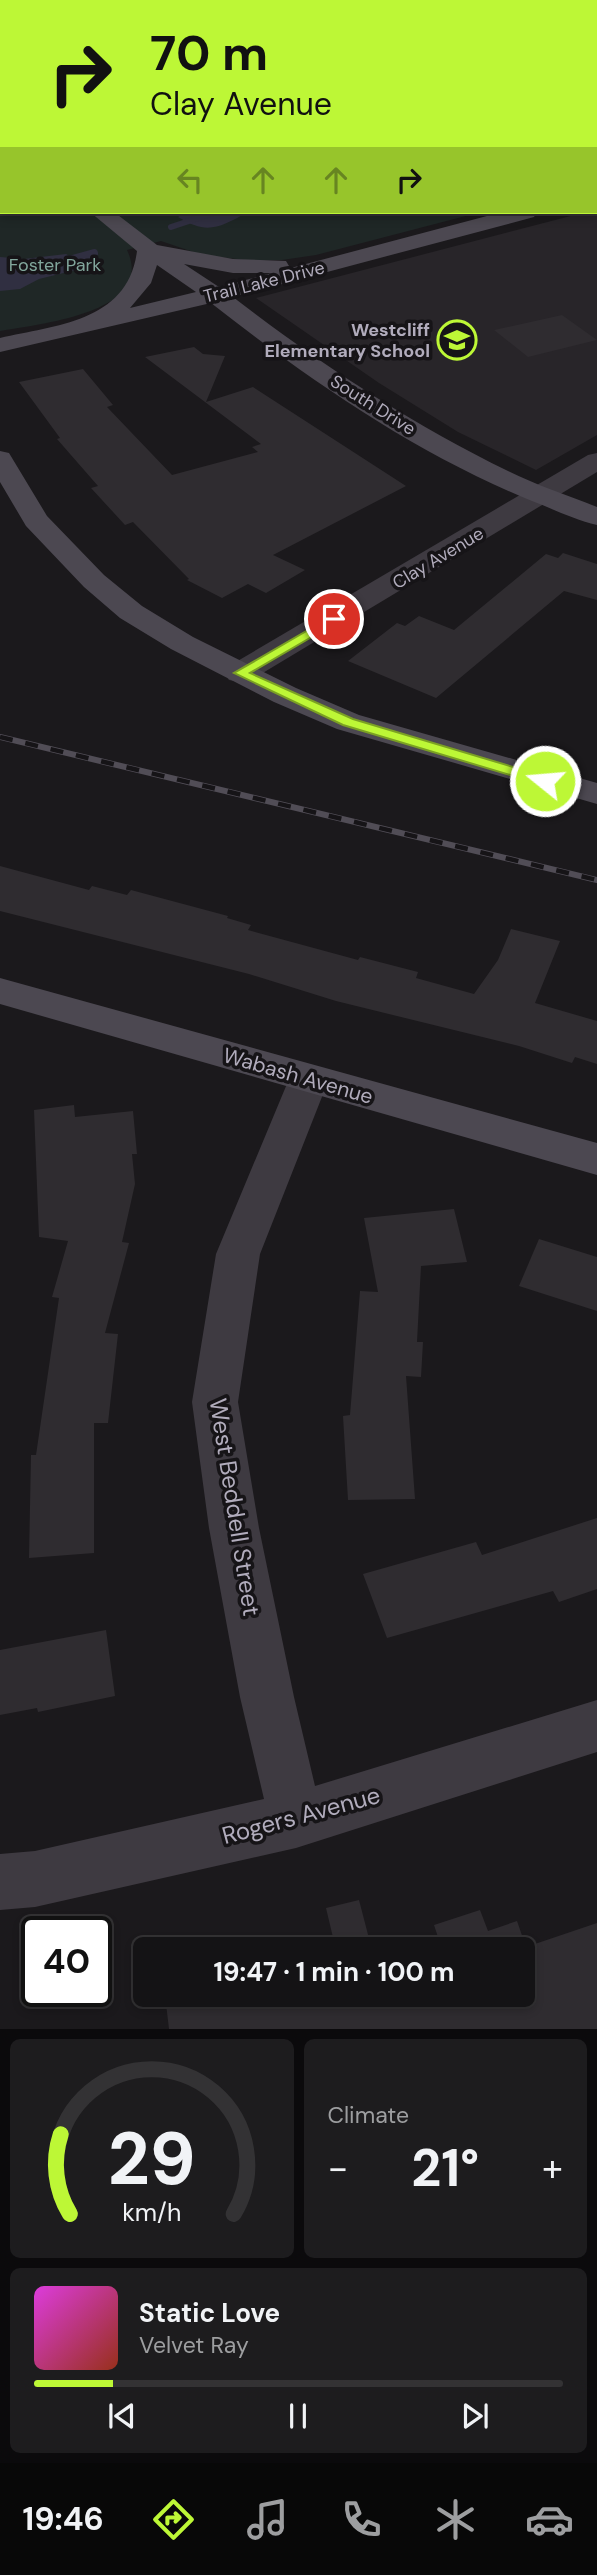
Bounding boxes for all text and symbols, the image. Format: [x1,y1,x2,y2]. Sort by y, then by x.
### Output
text: 70 m [150,21,268,85]
icon: right [35,28,126,119]
text: Clay Avenue [150,83,332,125]
icon: left [171,161,209,199]
icon: ahead [244,161,282,199]
icon: ahead [317,161,355,199]
icon: right [390,161,428,199]
park label: Foster Park [9,253,101,277]
street label: Trail Lake Drive [201,255,327,309]
place label: Westcliff Elementary School [264,318,430,363]
school or university icon: Westcliff Elementary School [436,319,478,361]
street label: South Drive [326,369,420,441]
street label: Clay Avenue [388,521,488,595]
pin [304,589,364,649]
icon: arrive [315,600,353,638]
position arrow [508,744,582,818]
street label: Wabash Avenue [220,1041,376,1111]
street label: West Beddell Street [202,1396,268,1618]
street label: Rogers Avenue [218,1779,384,1851]
speed limit sign: 40 [21,1916,112,2007]
text: 19:47 · 1 min · 100 m [214,1955,454,1989]
text: Climate [328,2100,409,2130]
text: 29 [108,2113,196,2208]
text: 21° [411,2134,479,2202]
text: − [328,2143,348,2193]
text: + [542,2143,563,2193]
text: km/h [122,2196,181,2229]
text: Static Love [139,2296,280,2330]
text: Velvet Ray [139,2330,249,2360]
icon: previous [103,2397,141,2435]
icon: pause [279,2397,317,2435]
icon: next [456,2397,494,2435]
icon: directions [149,2495,198,2544]
icon: music [243,2495,292,2544]
icon: phone [337,2495,386,2544]
icon: climate [431,2495,480,2544]
icon: car [525,2495,574,2544]
text: 19:46 [23,2498,104,2540]

